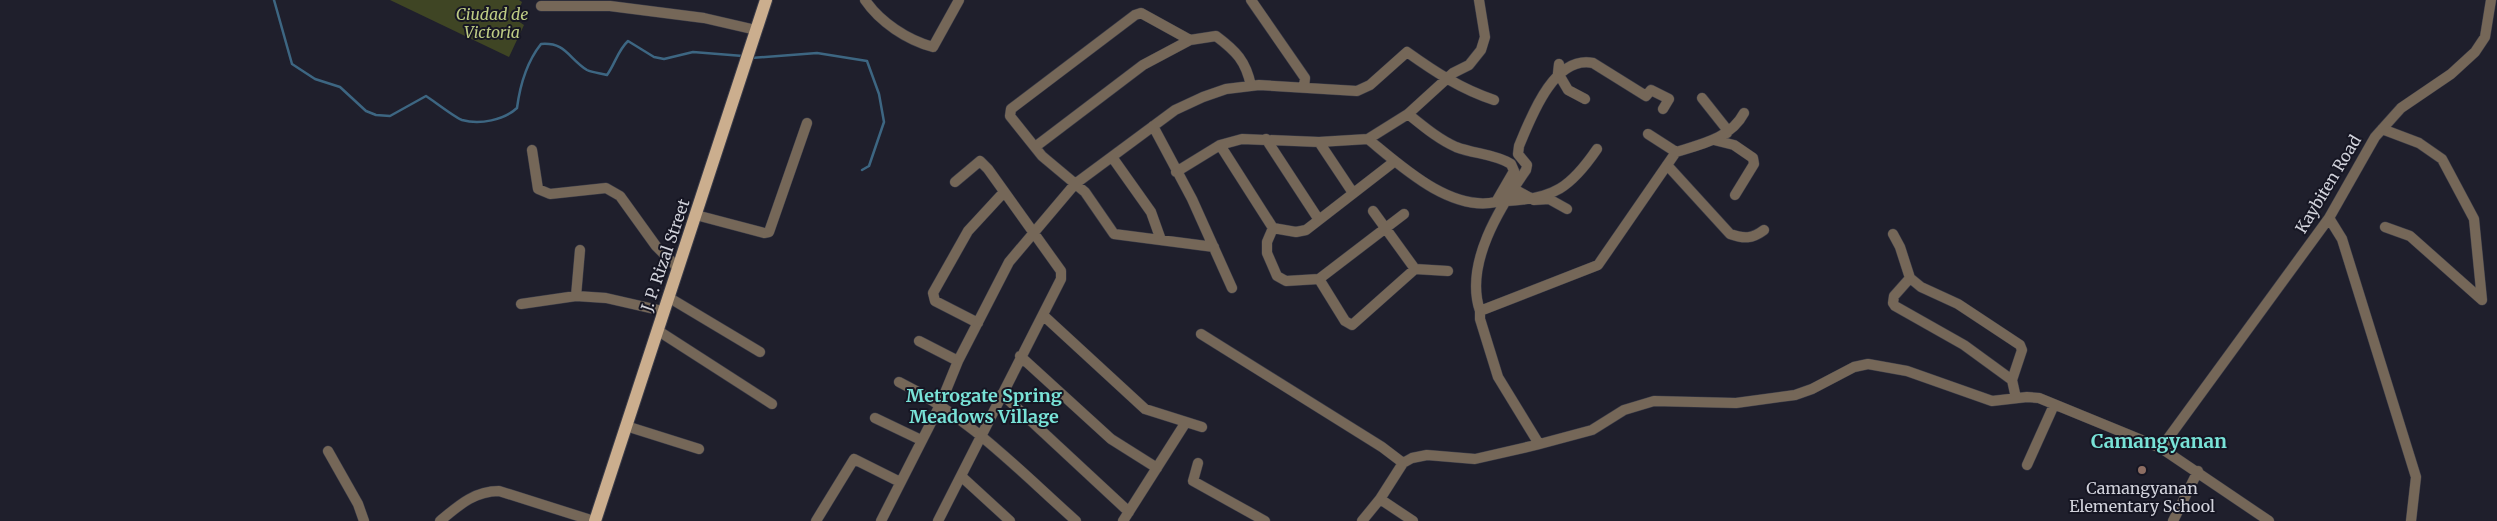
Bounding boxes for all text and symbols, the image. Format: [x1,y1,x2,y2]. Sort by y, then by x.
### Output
park label: Ciudad de Victoria [456,4,528,42]
street label: Kaybiten Road [2291,131,2365,237]
street label: J. P. Rizal Street [636,195,694,315]
district label: Metrogate Spring Meadows Village [906,384,1062,428]
district label: Camangyanan [2091,429,2227,453]
marker: Camangyanan Elementary School [2136,464,2148,476]
place label: Camangyanan Elementary School [2069,478,2215,516]

